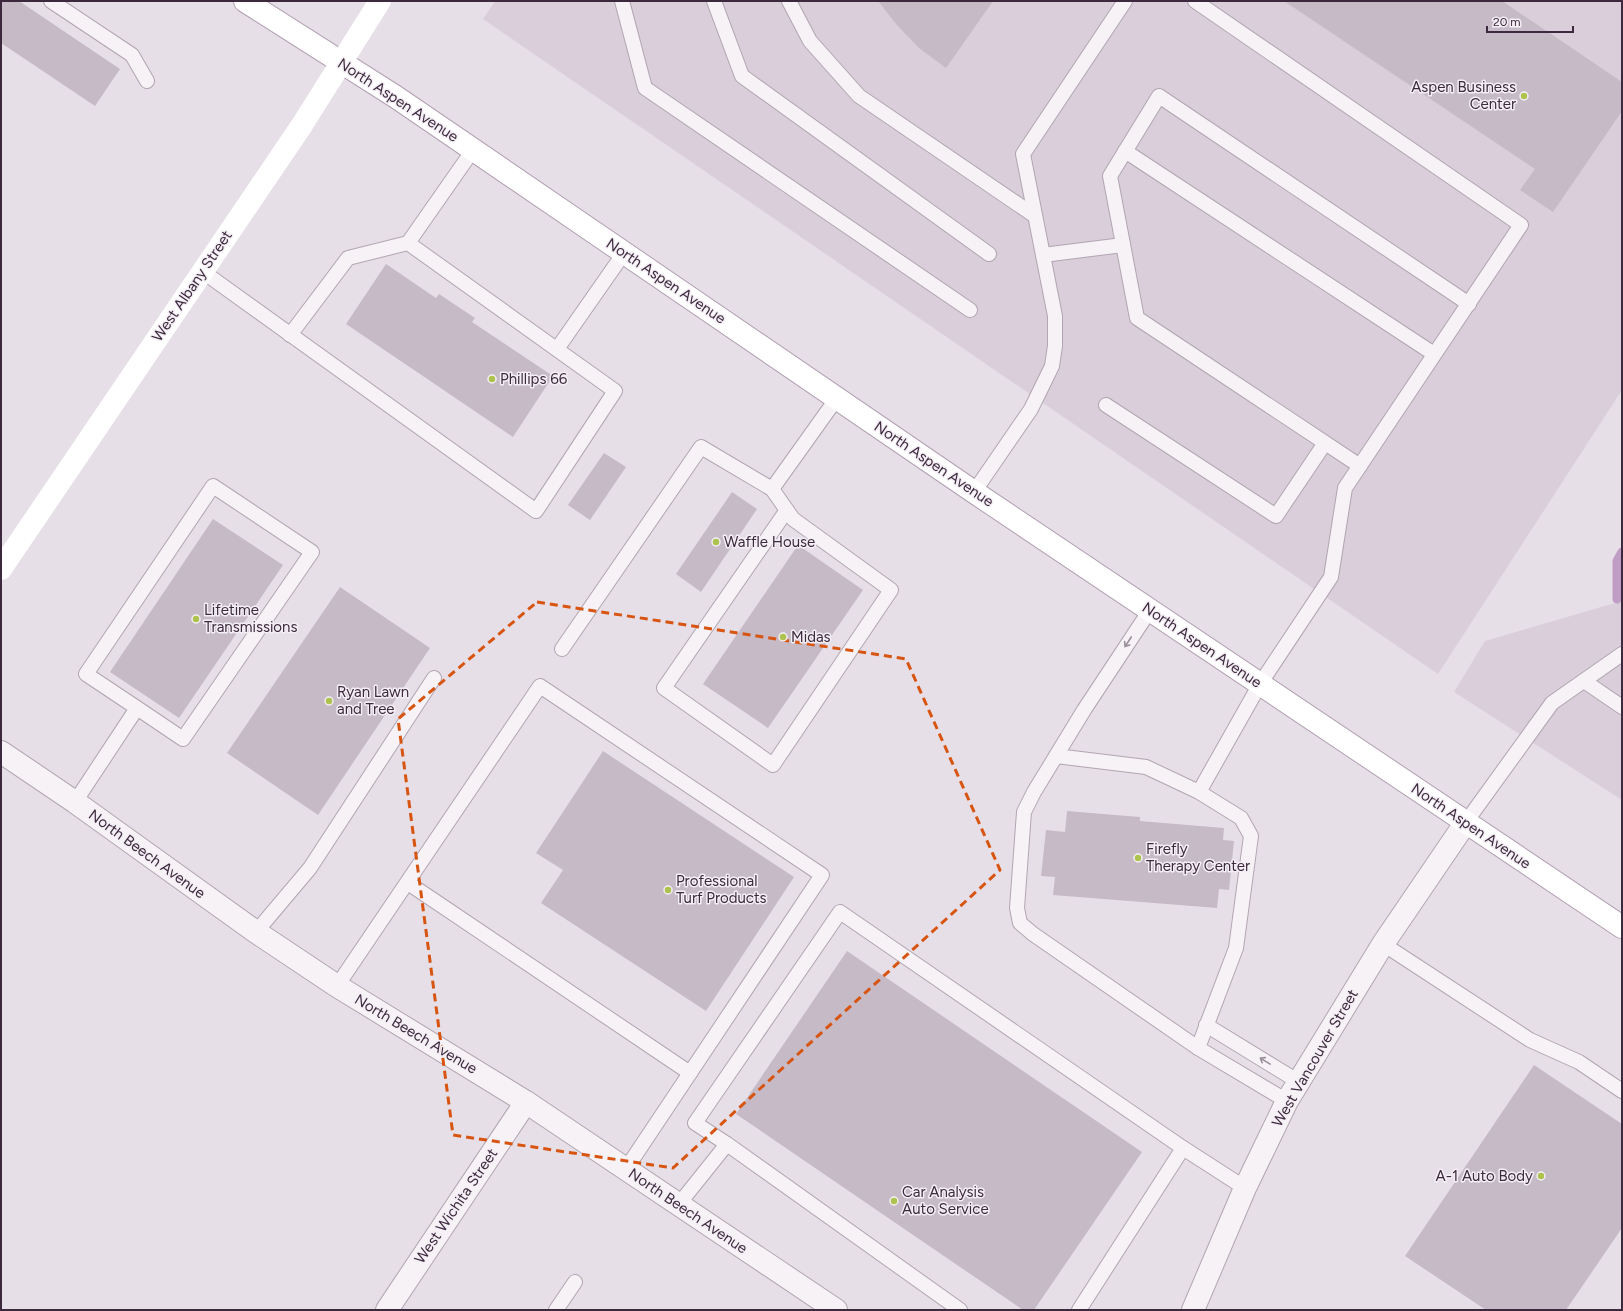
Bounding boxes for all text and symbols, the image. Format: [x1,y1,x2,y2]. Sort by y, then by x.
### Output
scale bar [1487,8,1573,34]
text: 20 m [1493,15,1521,29]
street label: North Aspen Avenue [334,54,462,146]
place label: Aspen Business Center [1411,78,1516,113]
marker: Aspen Business Center [1519,91,1529,101]
street label: West Albany Street [148,227,236,345]
street label: North Aspen Avenue [603,234,729,328]
place label: Phillips 66 [500,370,568,388]
marker: Phillips 66 [487,374,497,384]
street label: North Aspen Avenue [871,417,997,511]
place label: Waffle House [724,533,815,551]
marker: Waffle House [711,537,721,547]
street label: North Aspen Avenue [1139,598,1265,692]
place label: Lifetime Transmissions [204,601,297,636]
marker: Lifetime Transmissions [191,614,201,624]
place label: Midas [791,628,831,646]
marker: Midas [778,632,788,642]
one-way arrow [1124,636,1132,647]
place label: Ryan Lawn and Tree [337,683,409,718]
marker: Ryan Lawn and Tree [324,696,334,706]
street label: North Aspen Avenue [1408,779,1534,873]
street label: North Beech Avenue [85,806,209,902]
place label: Firefly Therapy Center [1146,840,1250,875]
marker: Firefly Therapy Center [1133,853,1143,863]
place label: Professional Turf Products [676,872,767,907]
marker: Professional Turf Products [663,885,673,895]
street label: West Vancouver Street [1268,986,1362,1130]
street label: North Beech Avenue [352,990,480,1078]
one-way arrow [1260,1057,1271,1065]
street label: West Wichita Street [411,1145,501,1267]
street label: North Beech Avenue [625,1165,751,1257]
place label: A-1 Auto Body [1436,1167,1533,1185]
marker: A-1 Auto Body [1536,1171,1546,1181]
place label: Car Analysis Auto Service [902,1183,989,1218]
marker: Car Analysis Auto Service [889,1196,899,1206]

